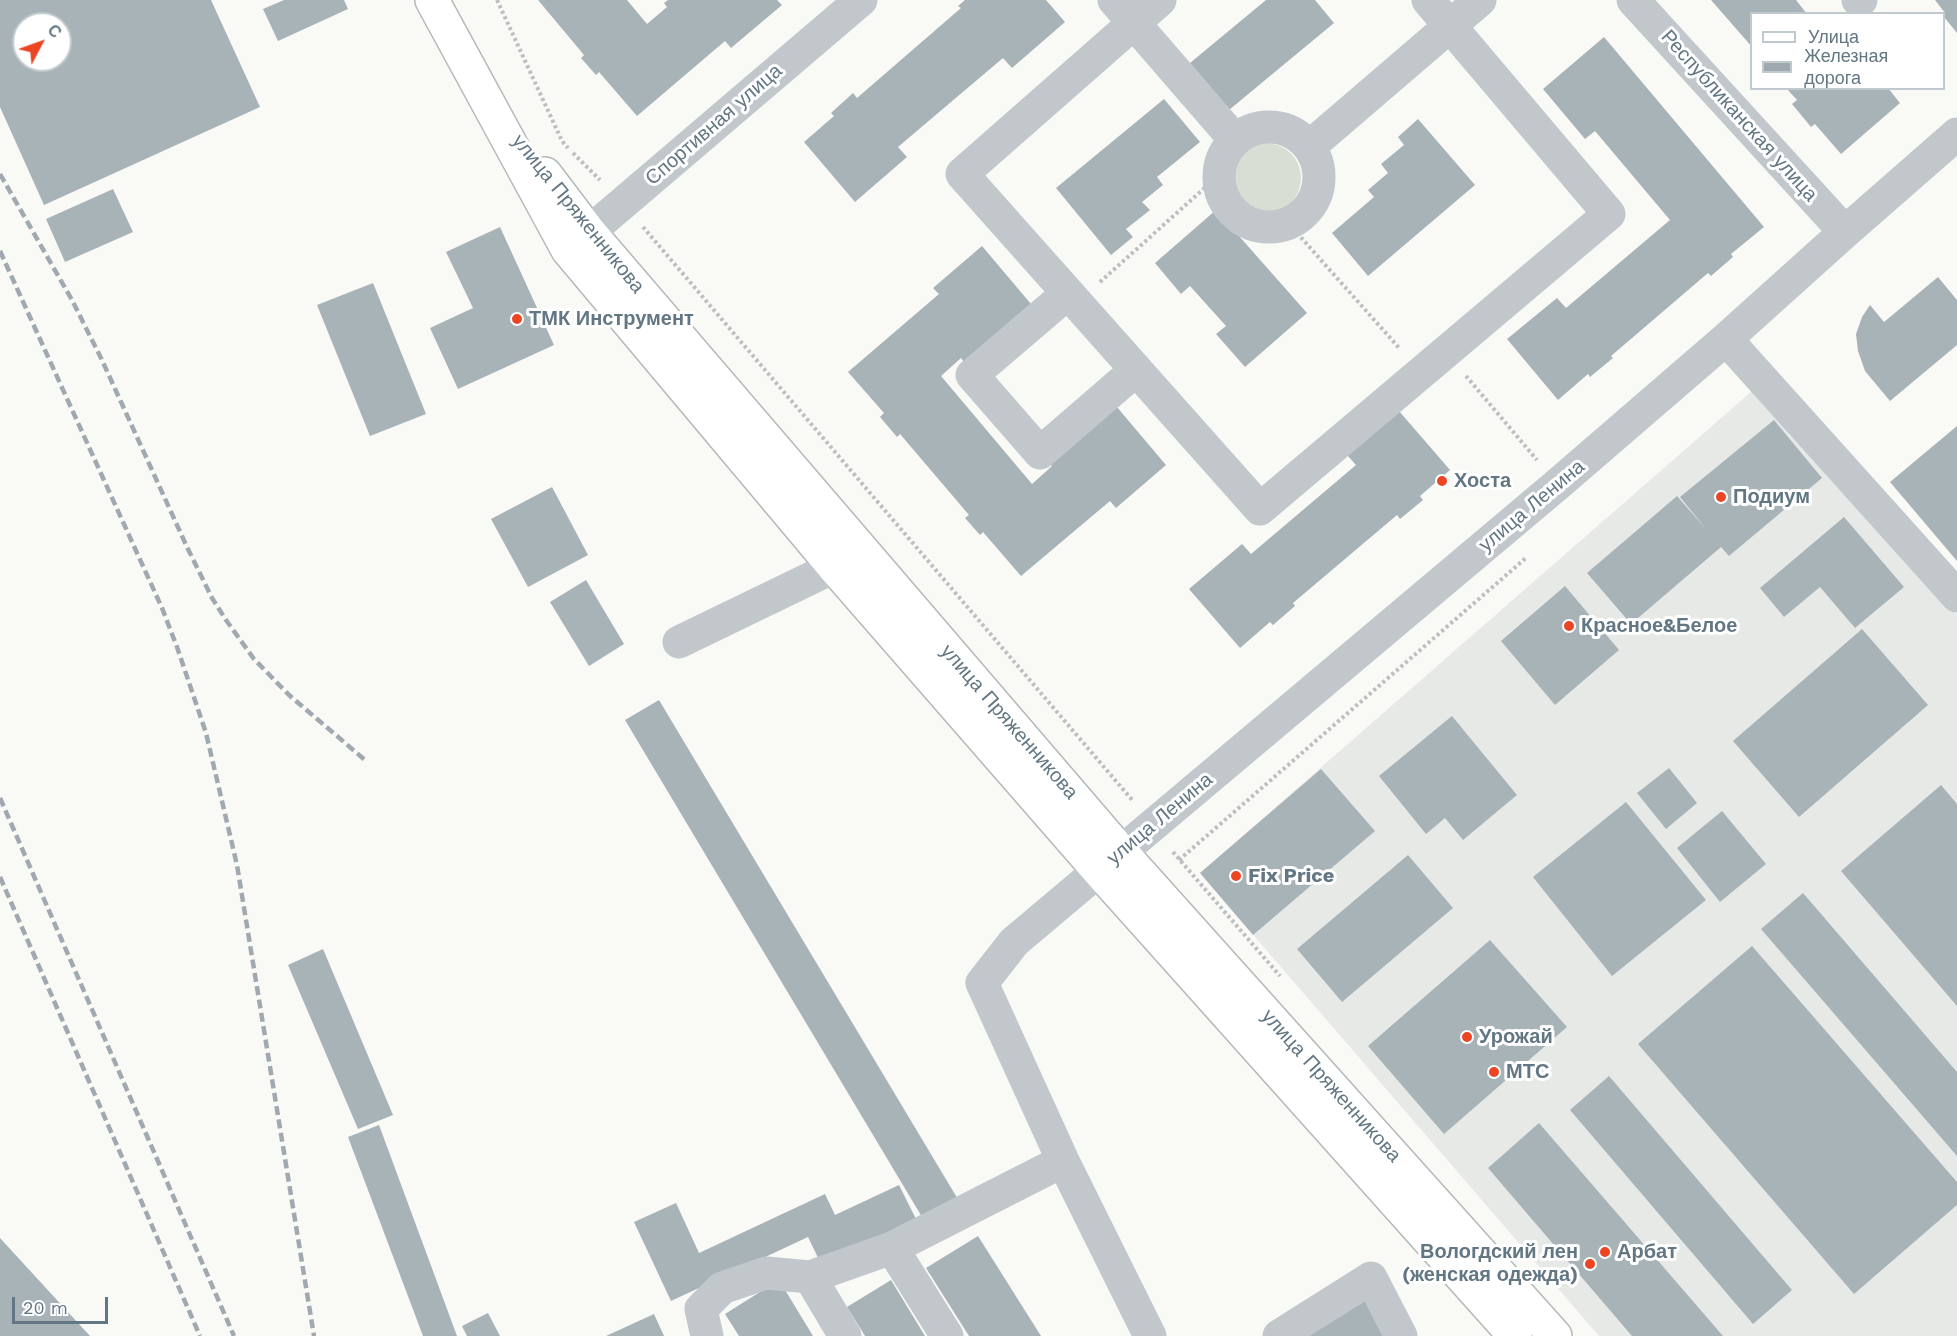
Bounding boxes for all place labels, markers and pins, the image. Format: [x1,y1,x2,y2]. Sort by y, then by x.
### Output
place label: ТМК Инструмент [529,307,694,331]
marker: ТМК Инструмент [510,312,524,326]
place label: Хоста [1454,469,1511,493]
marker: Хоста [1435,474,1449,488]
place label: Подиум [1733,485,1810,509]
marker: Подиум [1714,490,1728,504]
place label: Красное&Белое [1581,614,1737,638]
marker: Красное&Белое [1562,619,1576,633]
place label: Fix Price [1248,864,1334,888]
marker: Fix Price [1229,869,1243,883]
place label: Урожай [1479,1025,1553,1049]
marker: Урожай [1460,1030,1474,1044]
place label: МТС [1506,1060,1549,1084]
marker: МТС [1487,1065,1501,1079]
place label: Вологдский лен (женская одежда) [1402,1240,1578,1287]
place label: Арбат [1617,1240,1677,1264]
marker: Арбат [1598,1245,1612,1259]
marker: Вологдский лен (женская одежда) [1583,1257,1597,1271]

